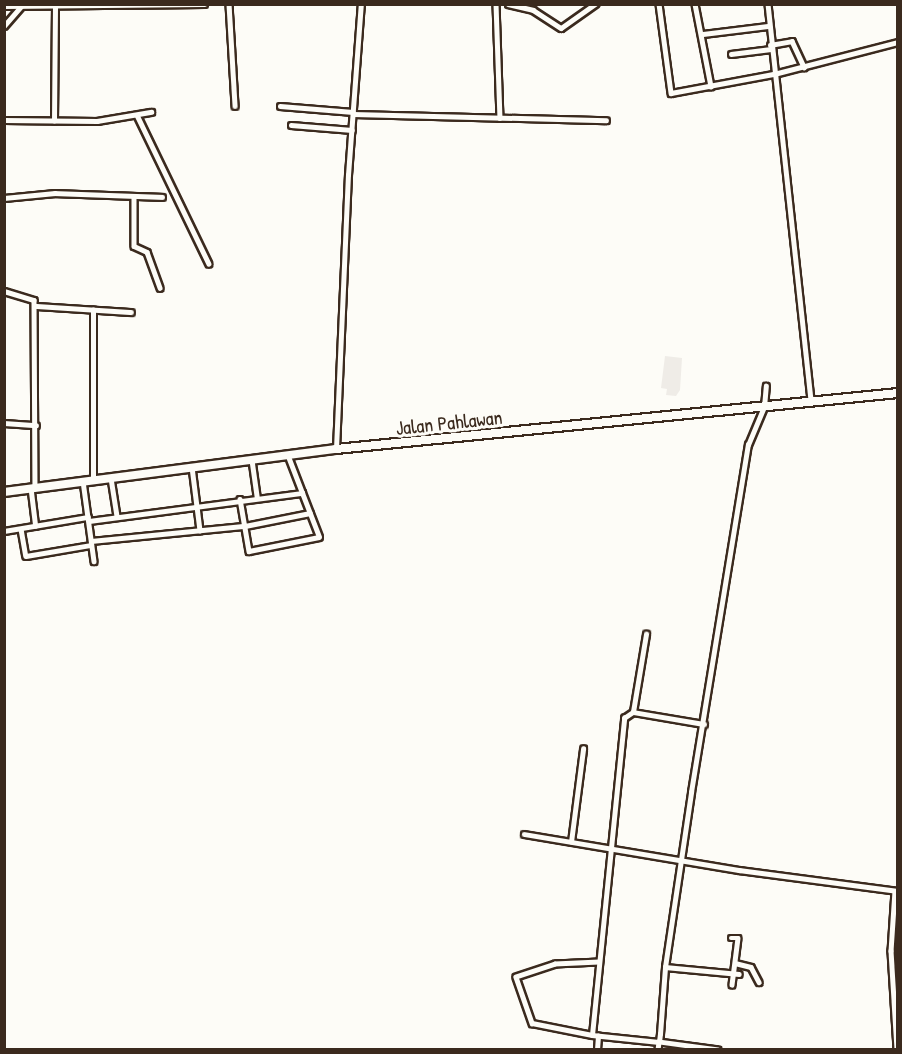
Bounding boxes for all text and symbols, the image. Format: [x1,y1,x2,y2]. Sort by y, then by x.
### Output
street label: Jalan Pahlawan [394,404,504,440]

